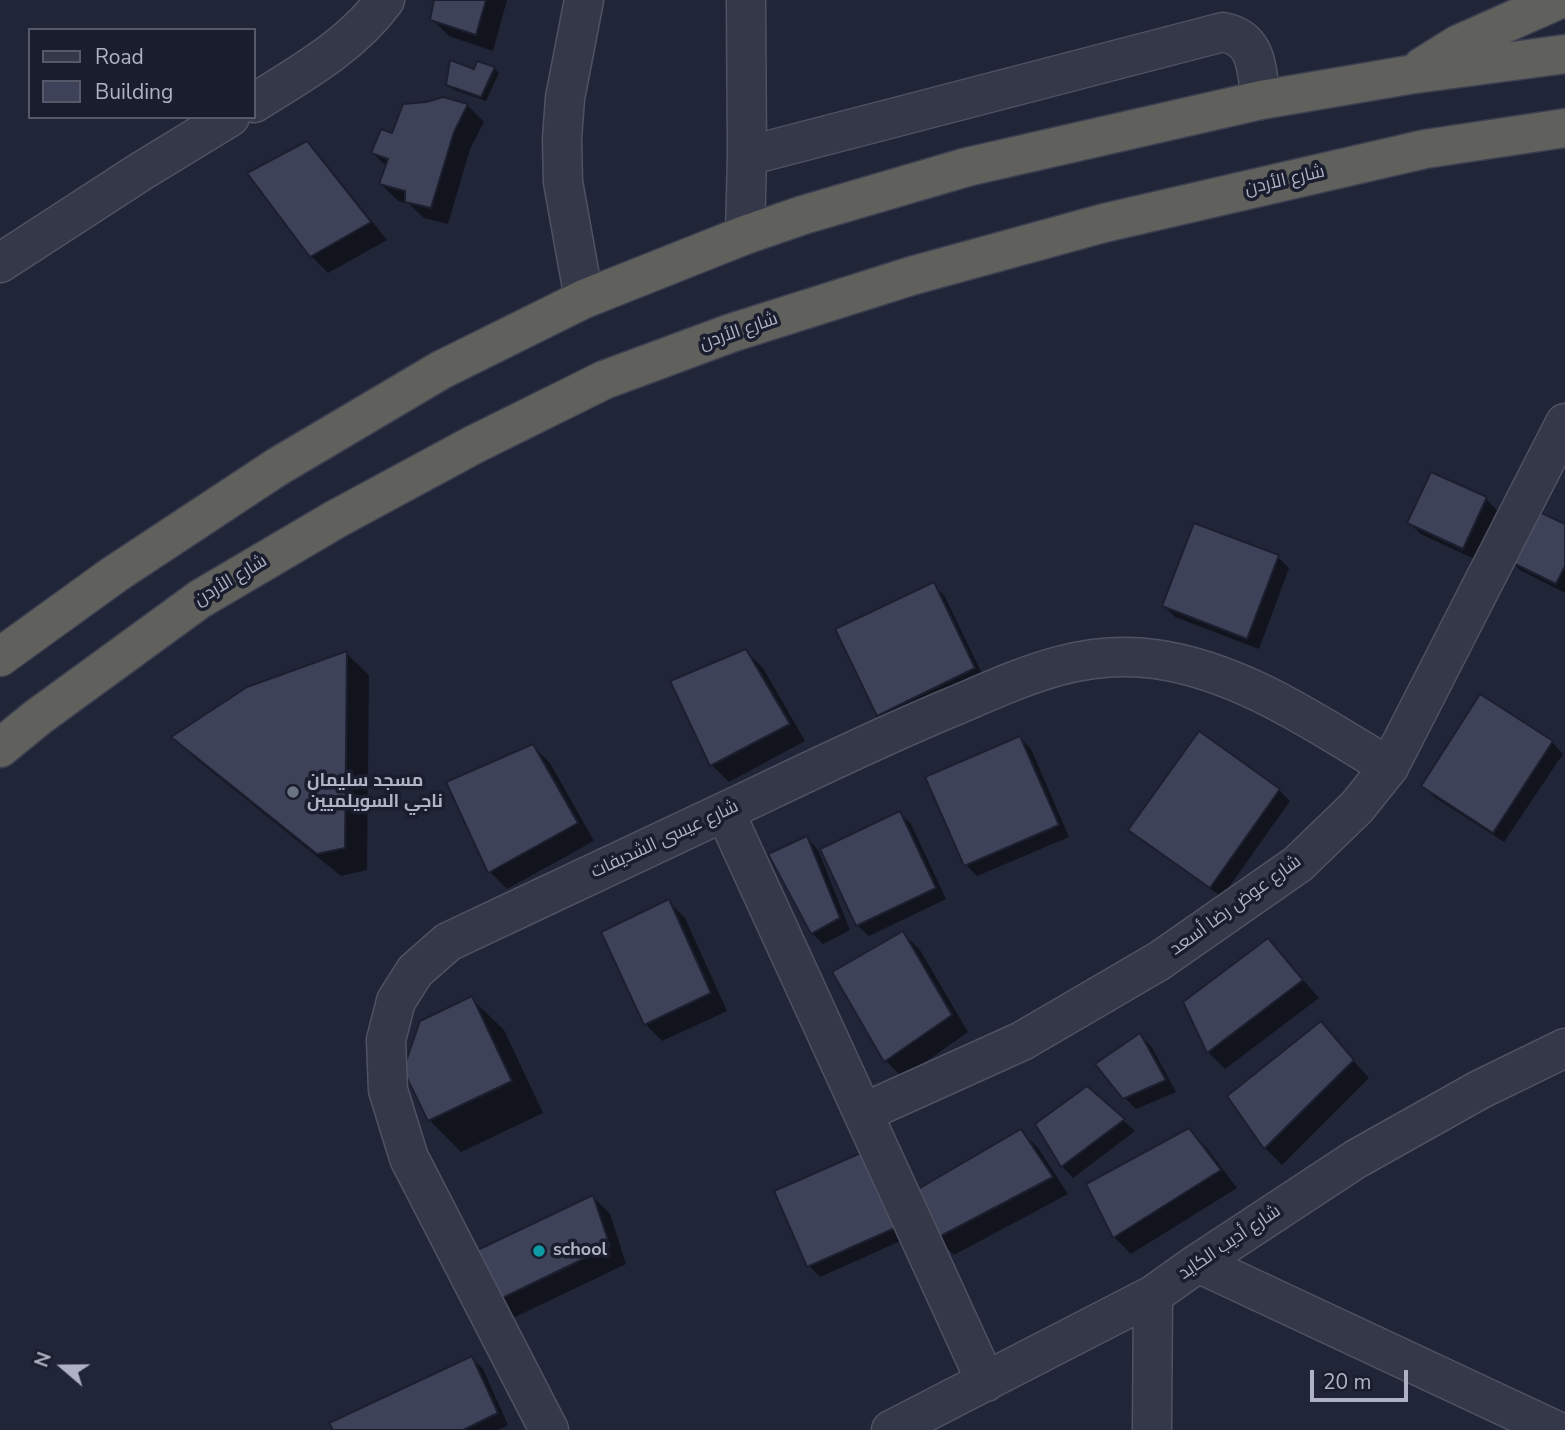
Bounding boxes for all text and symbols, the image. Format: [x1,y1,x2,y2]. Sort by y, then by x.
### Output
legend [28,28,256,119]
text: Road [95,43,144,71]
text: Building [95,78,173,106]
street label: شارع الأردن [1243,161,1327,201]
street label: شارع الأردن [697,309,781,355]
street label: شارع الأردن [191,551,271,611]
place label: مسجد سليمان ناجي السويلميين [307,771,443,814]
marker: مسجد سليمان ناجي السويلميين [285,784,301,800]
street label: شارع عيسى الشديفات [588,796,742,884]
street label: شارع عوض رضا أسعد [1166,851,1306,961]
street label: شارع أديب الكايد [1175,1201,1285,1285]
place label: school [553,1240,607,1262]
marker: school [531,1243,547,1259]
north arrow [28,1332,98,1402]
text: N [29,1349,58,1371]
scale bar [1313,1356,1411,1400]
text: 20 m [1323,1368,1372,1396]

